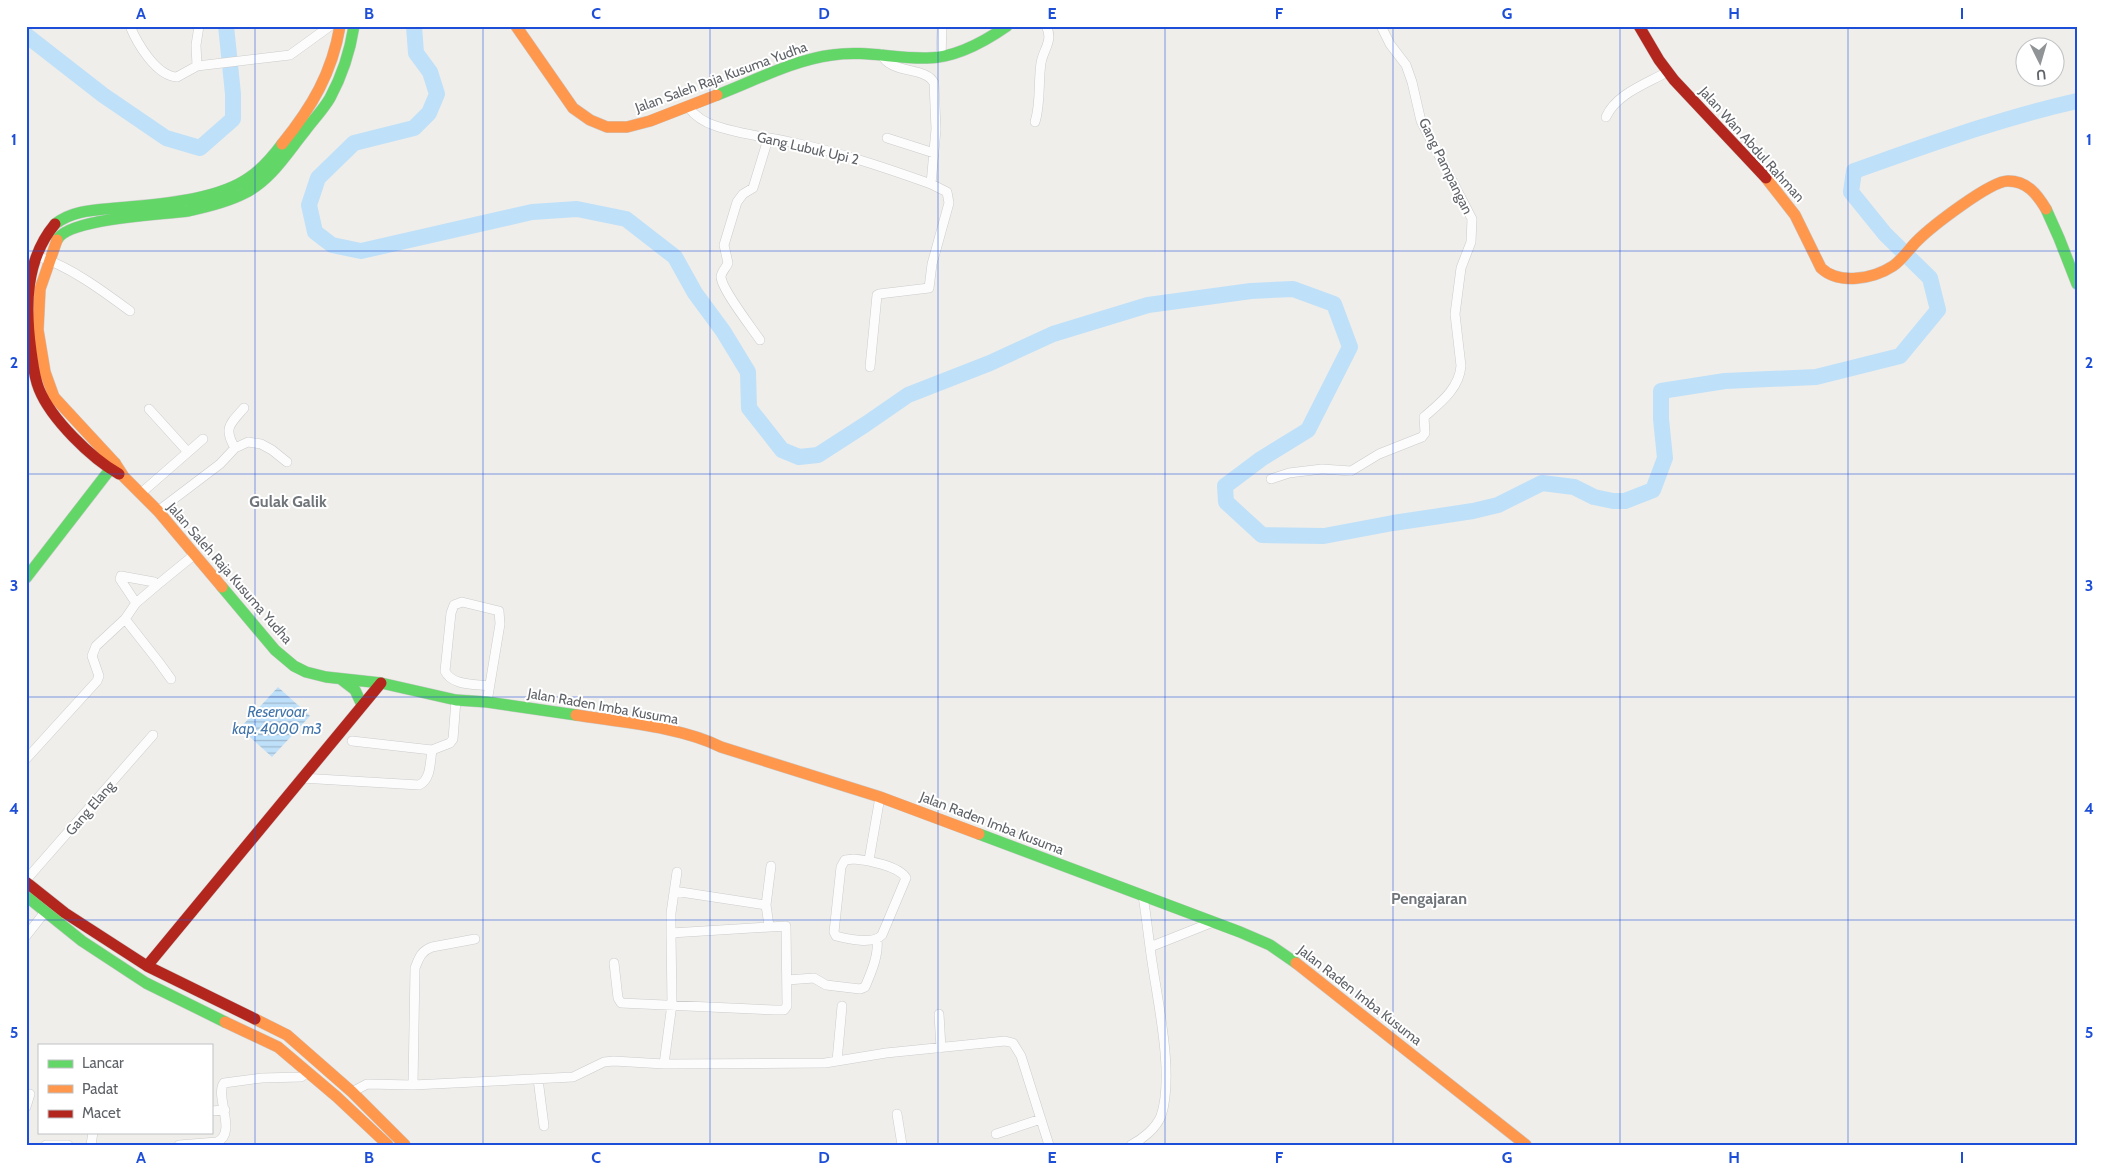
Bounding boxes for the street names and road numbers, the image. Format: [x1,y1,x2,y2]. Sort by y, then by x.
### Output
street label: Jalan Saleh Raja Kusuma Yudha [632,37,810,117]
street label: Jalan Wan Abdul Rahman [1695,82,1809,206]
street label: Gang Pampangan [1415,115,1477,217]
street label: Gang Lubuk Upi 2 [755,128,861,168]
street label: Jalan Saleh Raja Kusuma Yudha [163,498,297,648]
street label: Jalan Raden Imba Kusuma [525,684,680,728]
street label: Gang Elang [61,776,119,839]
street label: Jalan Raden Imba Kusuma [917,787,1067,859]
street label: Jalan Raden Imba Kusuma [1294,940,1426,1049]

